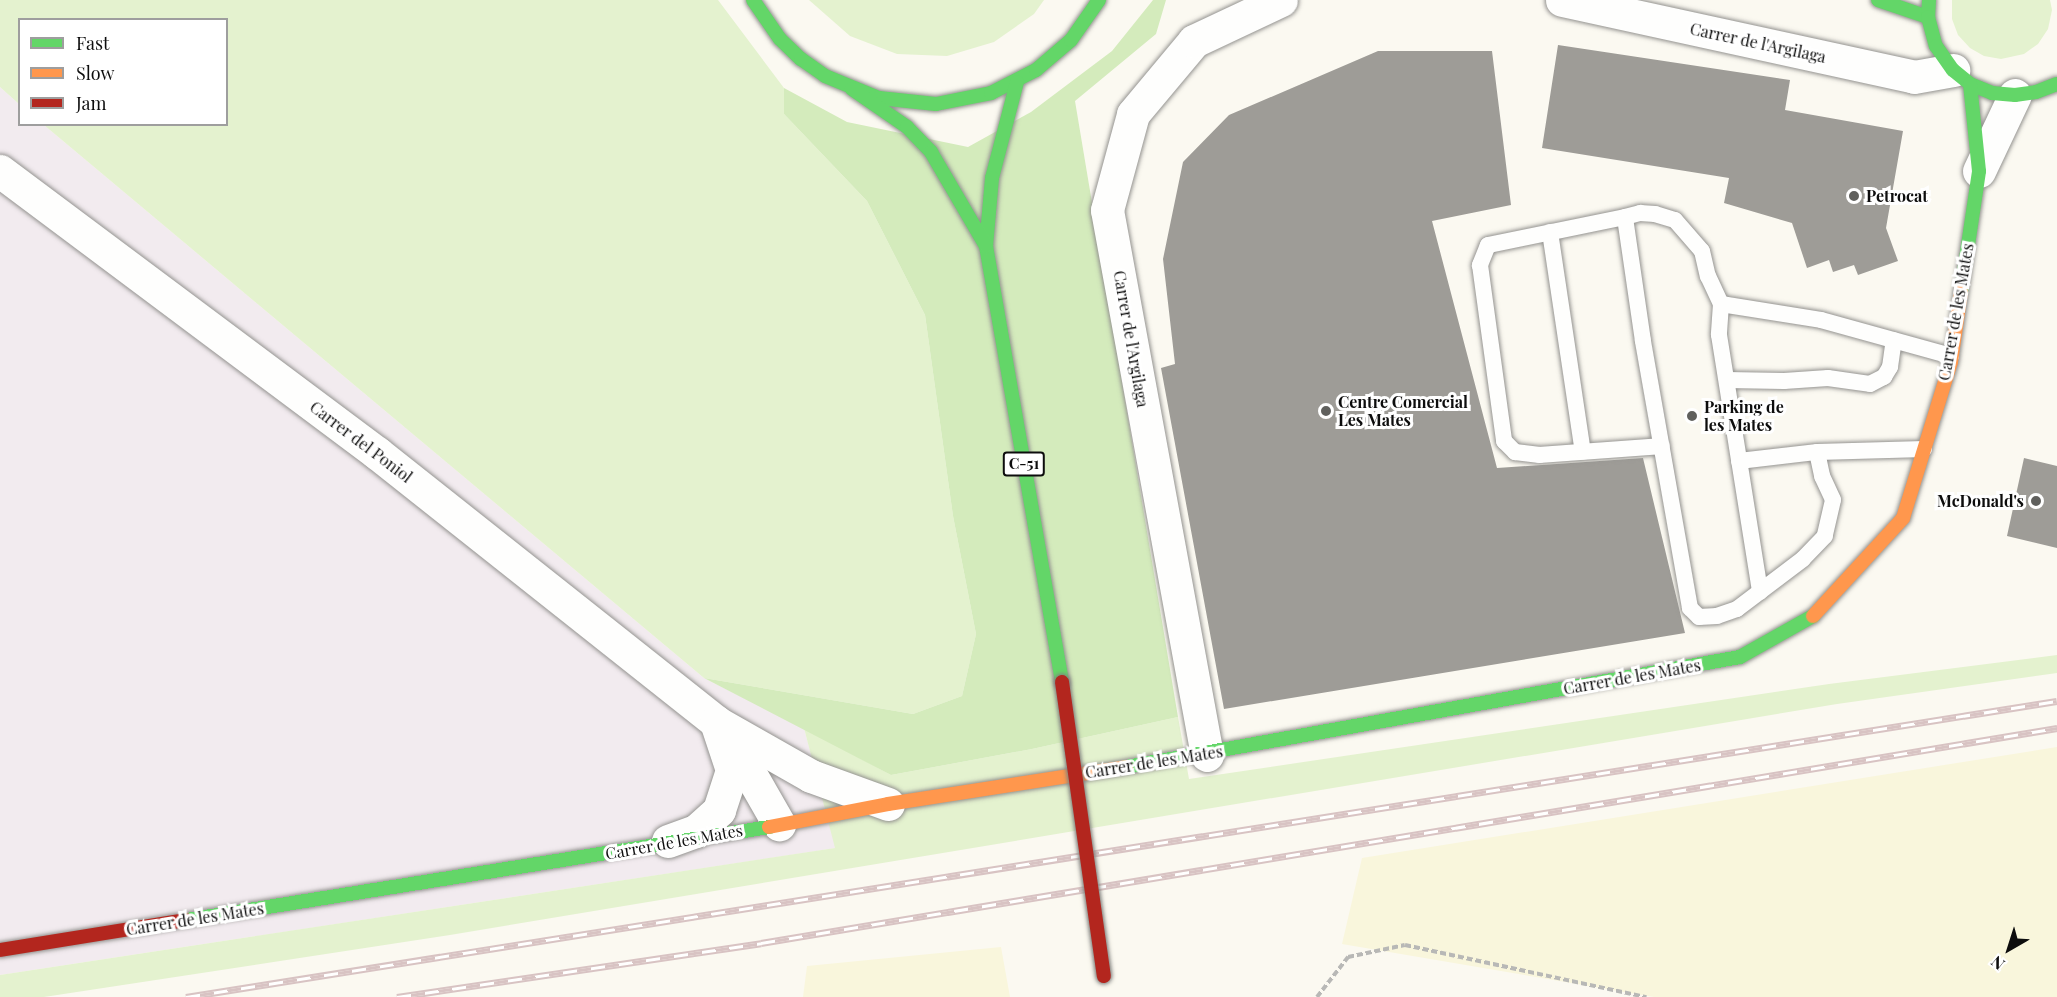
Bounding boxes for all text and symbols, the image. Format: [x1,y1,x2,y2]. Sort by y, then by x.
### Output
legend [18,18,228,126]
street label: Carrer de l'Argilaga [1688,19,1828,67]
text: Fast [76,31,109,55]
text: Slow [76,61,114,85]
text: Jam [76,91,106,115]
place label: Petrocat [1866,186,1928,206]
marker: Petrocat [1847,189,1861,203]
street label: Carrer de les Mates [1934,241,1978,383]
street label: Carrer de l'Argilaga [1109,269,1153,409]
place label: Centre Comercial Les Mates [1338,392,1468,430]
street label: Carrer del Poniol [306,397,416,487]
place label: Parking de les Mates [1704,397,1784,435]
marker: Centre Comercial Les Mates [1319,404,1333,418]
marker: Parking de les Mates [1685,409,1699,423]
road number: C-51 [1002,452,1046,476]
place label: McDonald's [1937,491,2024,511]
marker: McDonald's [2029,494,2043,508]
street label: Carrer de les Mates [1561,655,1703,699]
street label: Carrer de les Mates [1083,742,1225,782]
street label: Carrer de les Mates [603,820,745,864]
street label: Carrer de les Mates [124,899,266,939]
north arrow [1979,919,2039,979]
text: N [1986,952,2008,975]

